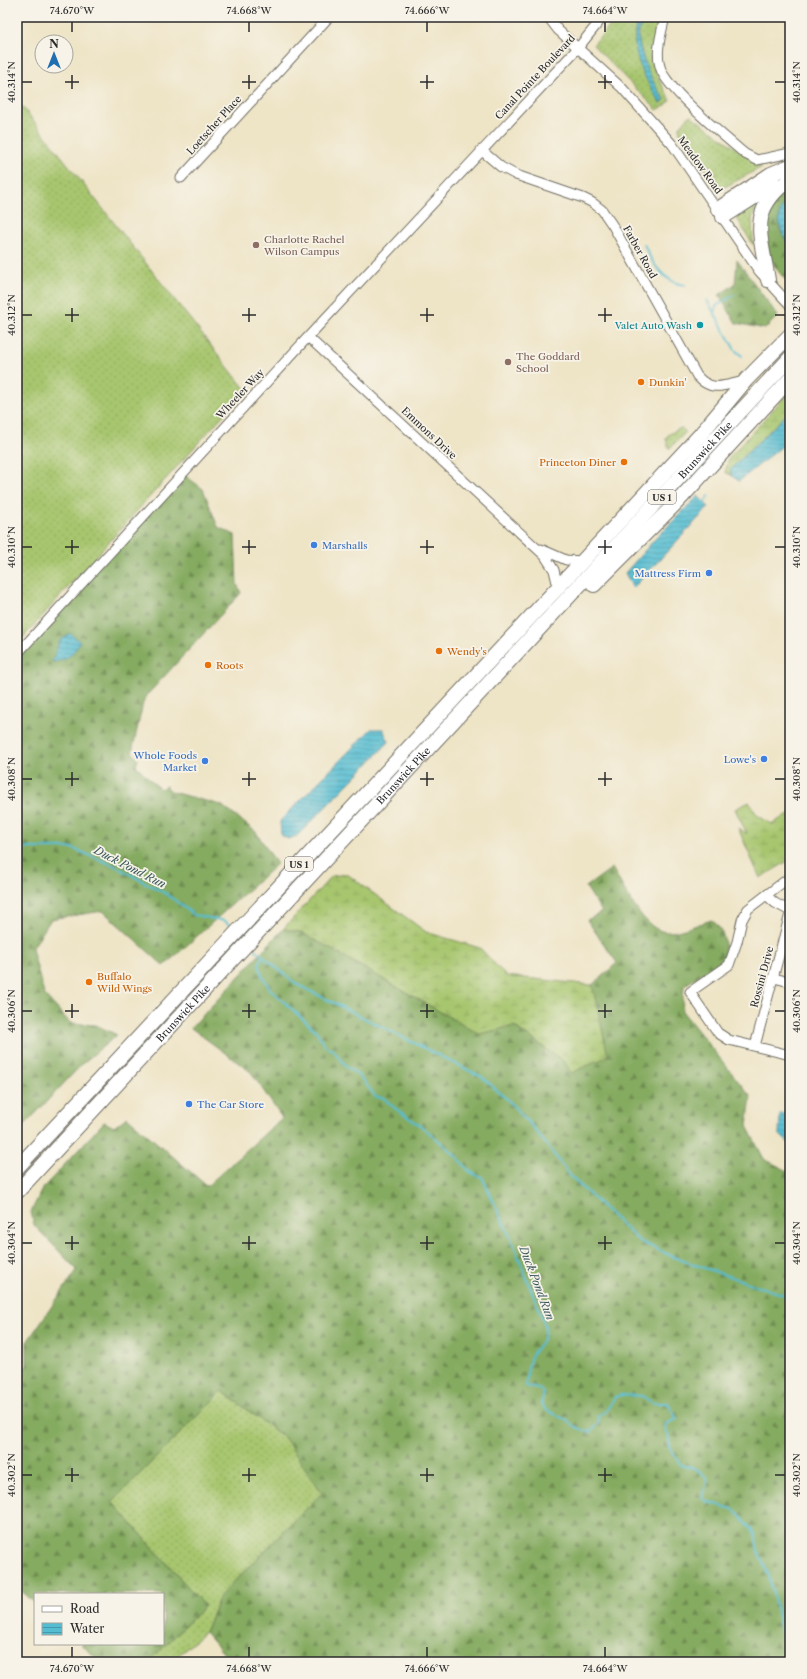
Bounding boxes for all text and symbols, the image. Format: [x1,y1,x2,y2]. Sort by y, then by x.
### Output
text: 74.670°W [50,4,95,17]
text: 74.668°W [227,4,273,17]
text: 74.666°W [405,4,450,17]
text: 74.664°W [583,4,628,17]
street label: Canal Pointe Boulevard [492,32,578,122]
north arrow [34,34,74,74]
text: N [49,37,59,51]
text: 40.314°N [5,61,18,103]
text: 40.314°N [790,61,803,103]
street label: Loetscher Place [184,92,244,157]
street label: Meadow Road [675,134,725,196]
street label: Farber Road [620,223,660,281]
place label: Charlotte Rachel Wilson Campus [263,233,345,258]
marker: Charlotte Rachel Wilson Campus [251,240,261,250]
text: 40.312°N [5,294,18,336]
text: 40.312°N [790,294,803,336]
place label: Valet Auto Wash [614,319,693,332]
marker: Valet Auto Wash [695,320,705,330]
place label: The Goddard School [516,350,580,375]
marker: The Goddard School [503,357,513,367]
street label: Wheeler Way [213,366,267,423]
place label: Dunkin' [649,376,687,389]
marker: Dunkin' [636,377,646,387]
street label: Emmons Drive [399,404,460,462]
street label: Brunswick Pike [675,418,735,481]
place label: Princeton Diner [539,456,617,469]
marker: Princeton Diner [619,457,629,467]
road number: US 1 [648,490,676,504]
text: 40.310°N [5,526,18,568]
text: 40.310°N [790,526,803,568]
place label: Marshalls [322,539,368,552]
marker: Marshalls [309,540,319,550]
place label: Mattress Firm [635,567,702,580]
marker: Mattress Firm [704,568,714,578]
place label: Wendy's [446,645,487,658]
marker: Wendy's [434,646,444,656]
place label: Roots [216,659,243,672]
marker: Roots [203,660,213,670]
street label: Brunswick Pike [373,744,433,807]
place label: Whole Foods Market [132,749,197,774]
place label: Lowe's [724,753,756,766]
marker: Lowe's [759,754,769,764]
marker: Whole Foods Market [200,756,210,766]
text: 40.308°N [5,757,18,801]
text: 40.308°N [790,757,803,801]
water label: Duck Pond Run [91,843,168,891]
road number: US 1 [285,857,313,871]
street label: Rossini Drive [748,944,777,1009]
place label: Buffalo Wild Wings [96,970,152,995]
marker: Buffalo Wild Wings [84,977,94,987]
street label: Brunswick Pike [153,981,213,1044]
text: 40.306°N [5,989,18,1033]
text: 40.306°N [790,989,803,1033]
place label: The Car Store [197,1098,264,1111]
marker: The Car Store [184,1099,194,1109]
text: 40.304°N [5,1221,18,1265]
text: 40.304°N [790,1221,803,1265]
water label: Duck Pond Run [516,1243,558,1322]
text: 40.302°N [5,1453,18,1497]
text: 40.302°N [790,1453,803,1497]
legend [34,1593,164,1645]
text: Road [70,1601,100,1616]
text: Water [69,1621,104,1636]
text: 74.670°W [50,1662,95,1675]
text: 74.668°W [227,1662,273,1675]
text: 74.666°W [405,1662,450,1675]
text: 74.664°W [583,1662,628,1675]

